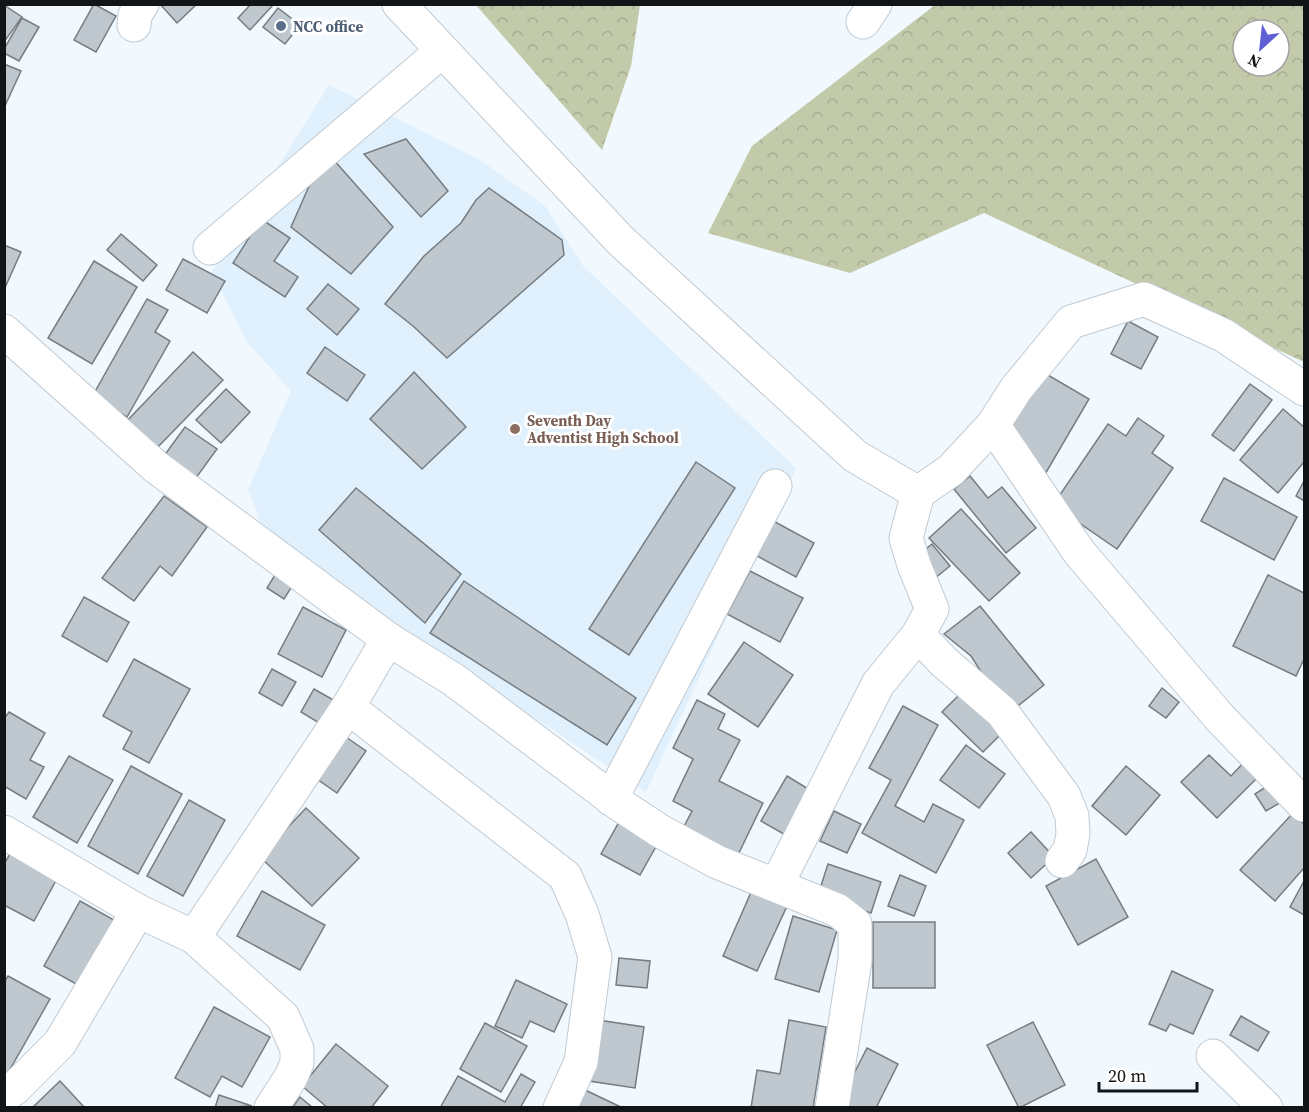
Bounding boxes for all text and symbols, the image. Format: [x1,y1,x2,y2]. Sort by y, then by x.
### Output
place label: NCC office [293,16,364,37]
north arrow [1231,18,1291,78]
marker: NCC office [274,19,288,33]
text: N [1244,49,1264,74]
place label: Seventh Day Adventist High School [527,410,679,448]
marker: Seventh Day Adventist High School [508,422,522,436]
scale bar [1099,1055,1196,1093]
text: 20 m [1108,1063,1146,1088]

